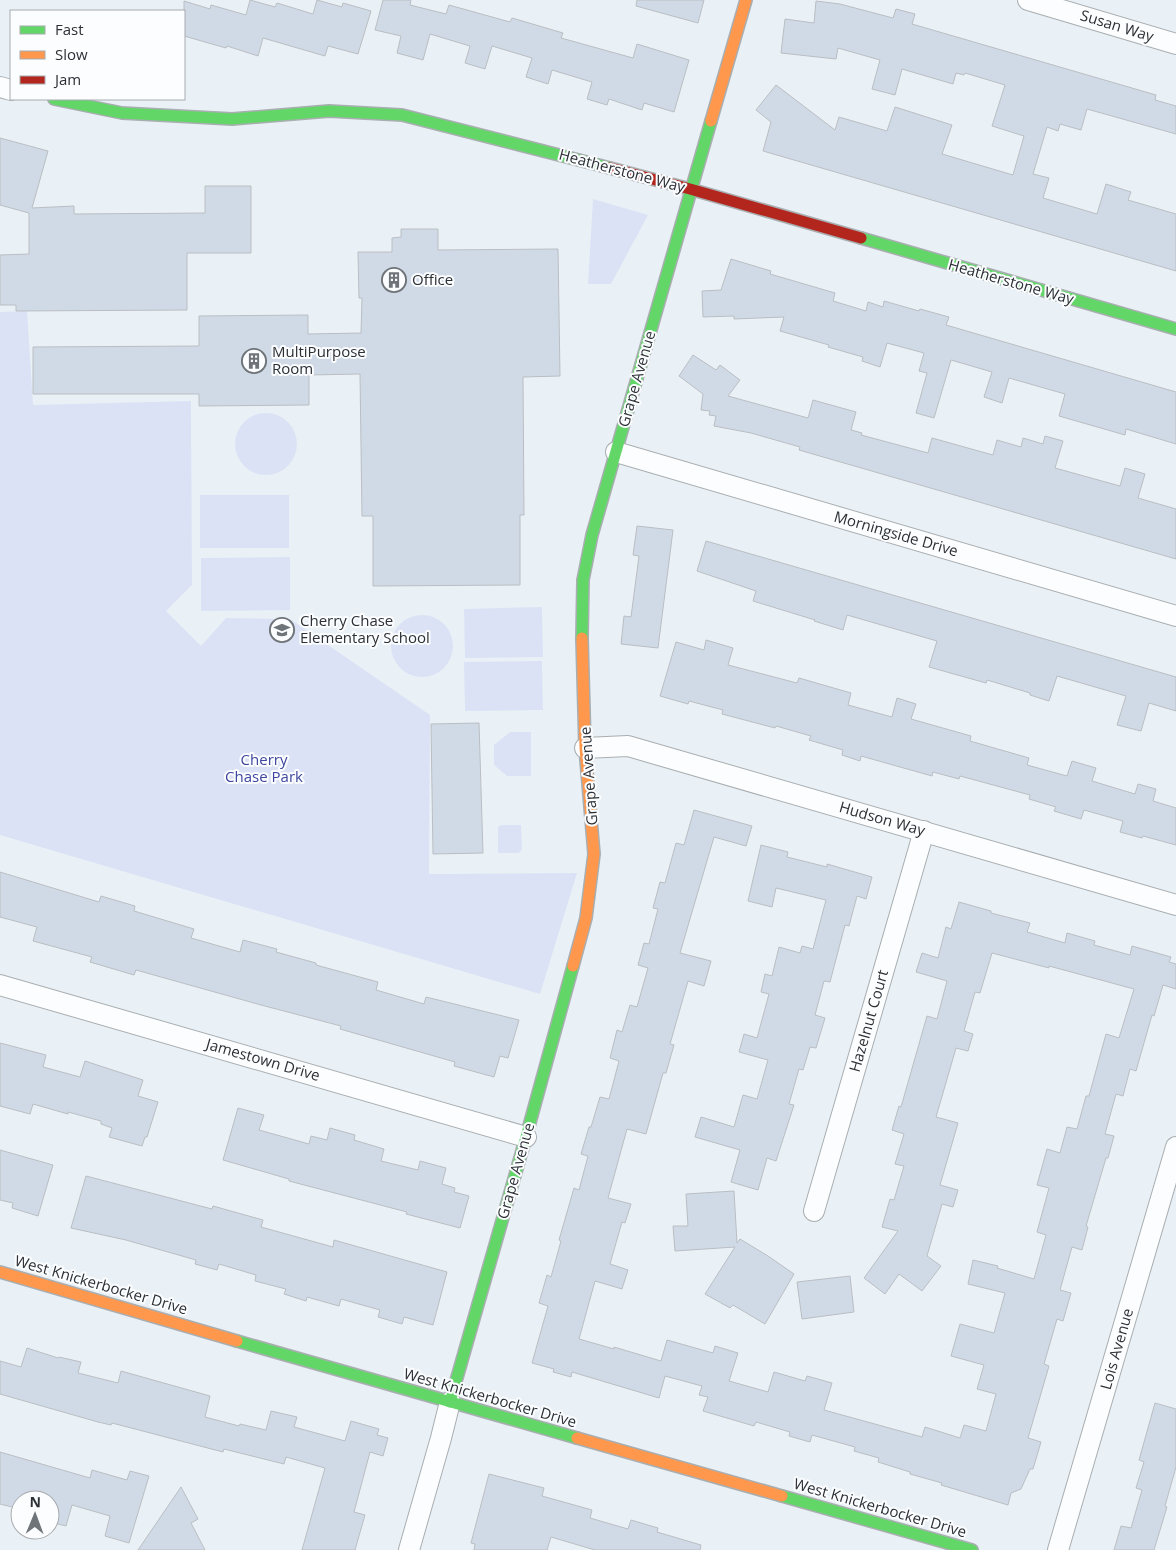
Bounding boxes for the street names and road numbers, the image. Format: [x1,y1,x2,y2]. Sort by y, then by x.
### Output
street label: Susan Way [1078,4,1157,46]
street label: Heatherstone Way [557,144,688,197]
street label: Heatherstone Way [946,254,1077,309]
street label: Grape Avenue [613,328,659,429]
street label: Morningside Drive [832,506,961,560]
street label: Grape Avenue [575,726,601,826]
street label: Hudson Way [837,796,928,840]
street label: Hazelnut Court [844,967,892,1074]
street label: Jamestown Drive [202,1033,323,1085]
street label: Grape Avenue [492,1120,538,1221]
street label: West Knickerbocker Drive [13,1250,190,1318]
street label: Lois Avenue [1095,1306,1137,1392]
street label: West Knickerbocker Drive [402,1363,579,1431]
street label: West Knickerbocker Drive [792,1473,969,1541]

